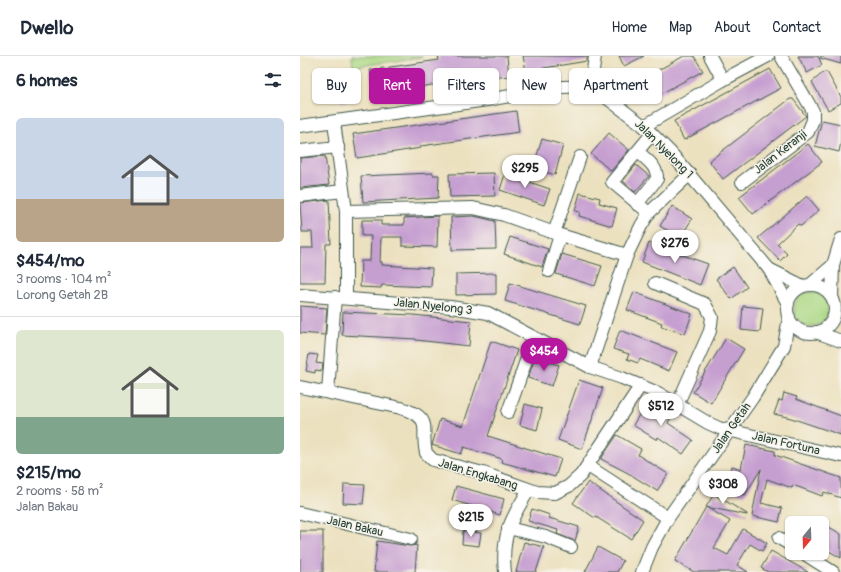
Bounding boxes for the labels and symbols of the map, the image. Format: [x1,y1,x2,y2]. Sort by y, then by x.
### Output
street label: Jalan Nyelong 1 [631,117,696,182]
street label: Jalan Keranji [751,127,810,178]
pin: $295 [501,155,549,189]
pin: $276 [651,230,699,264]
street label: Jalan Nyelong 3 [393,295,473,318]
pin: $454 [520,338,568,372]
pin: $512 [637,393,685,427]
street label: Jalan Getah [708,400,755,457]
street label: Jalan Fortuna [750,428,822,459]
street label: Jalan Engkabang [436,455,519,494]
pin: $308 [699,471,747,505]
pin: $215 [447,504,495,538]
street label: Jalan Bakau [325,513,385,540]
north arrow [785,516,829,560]

